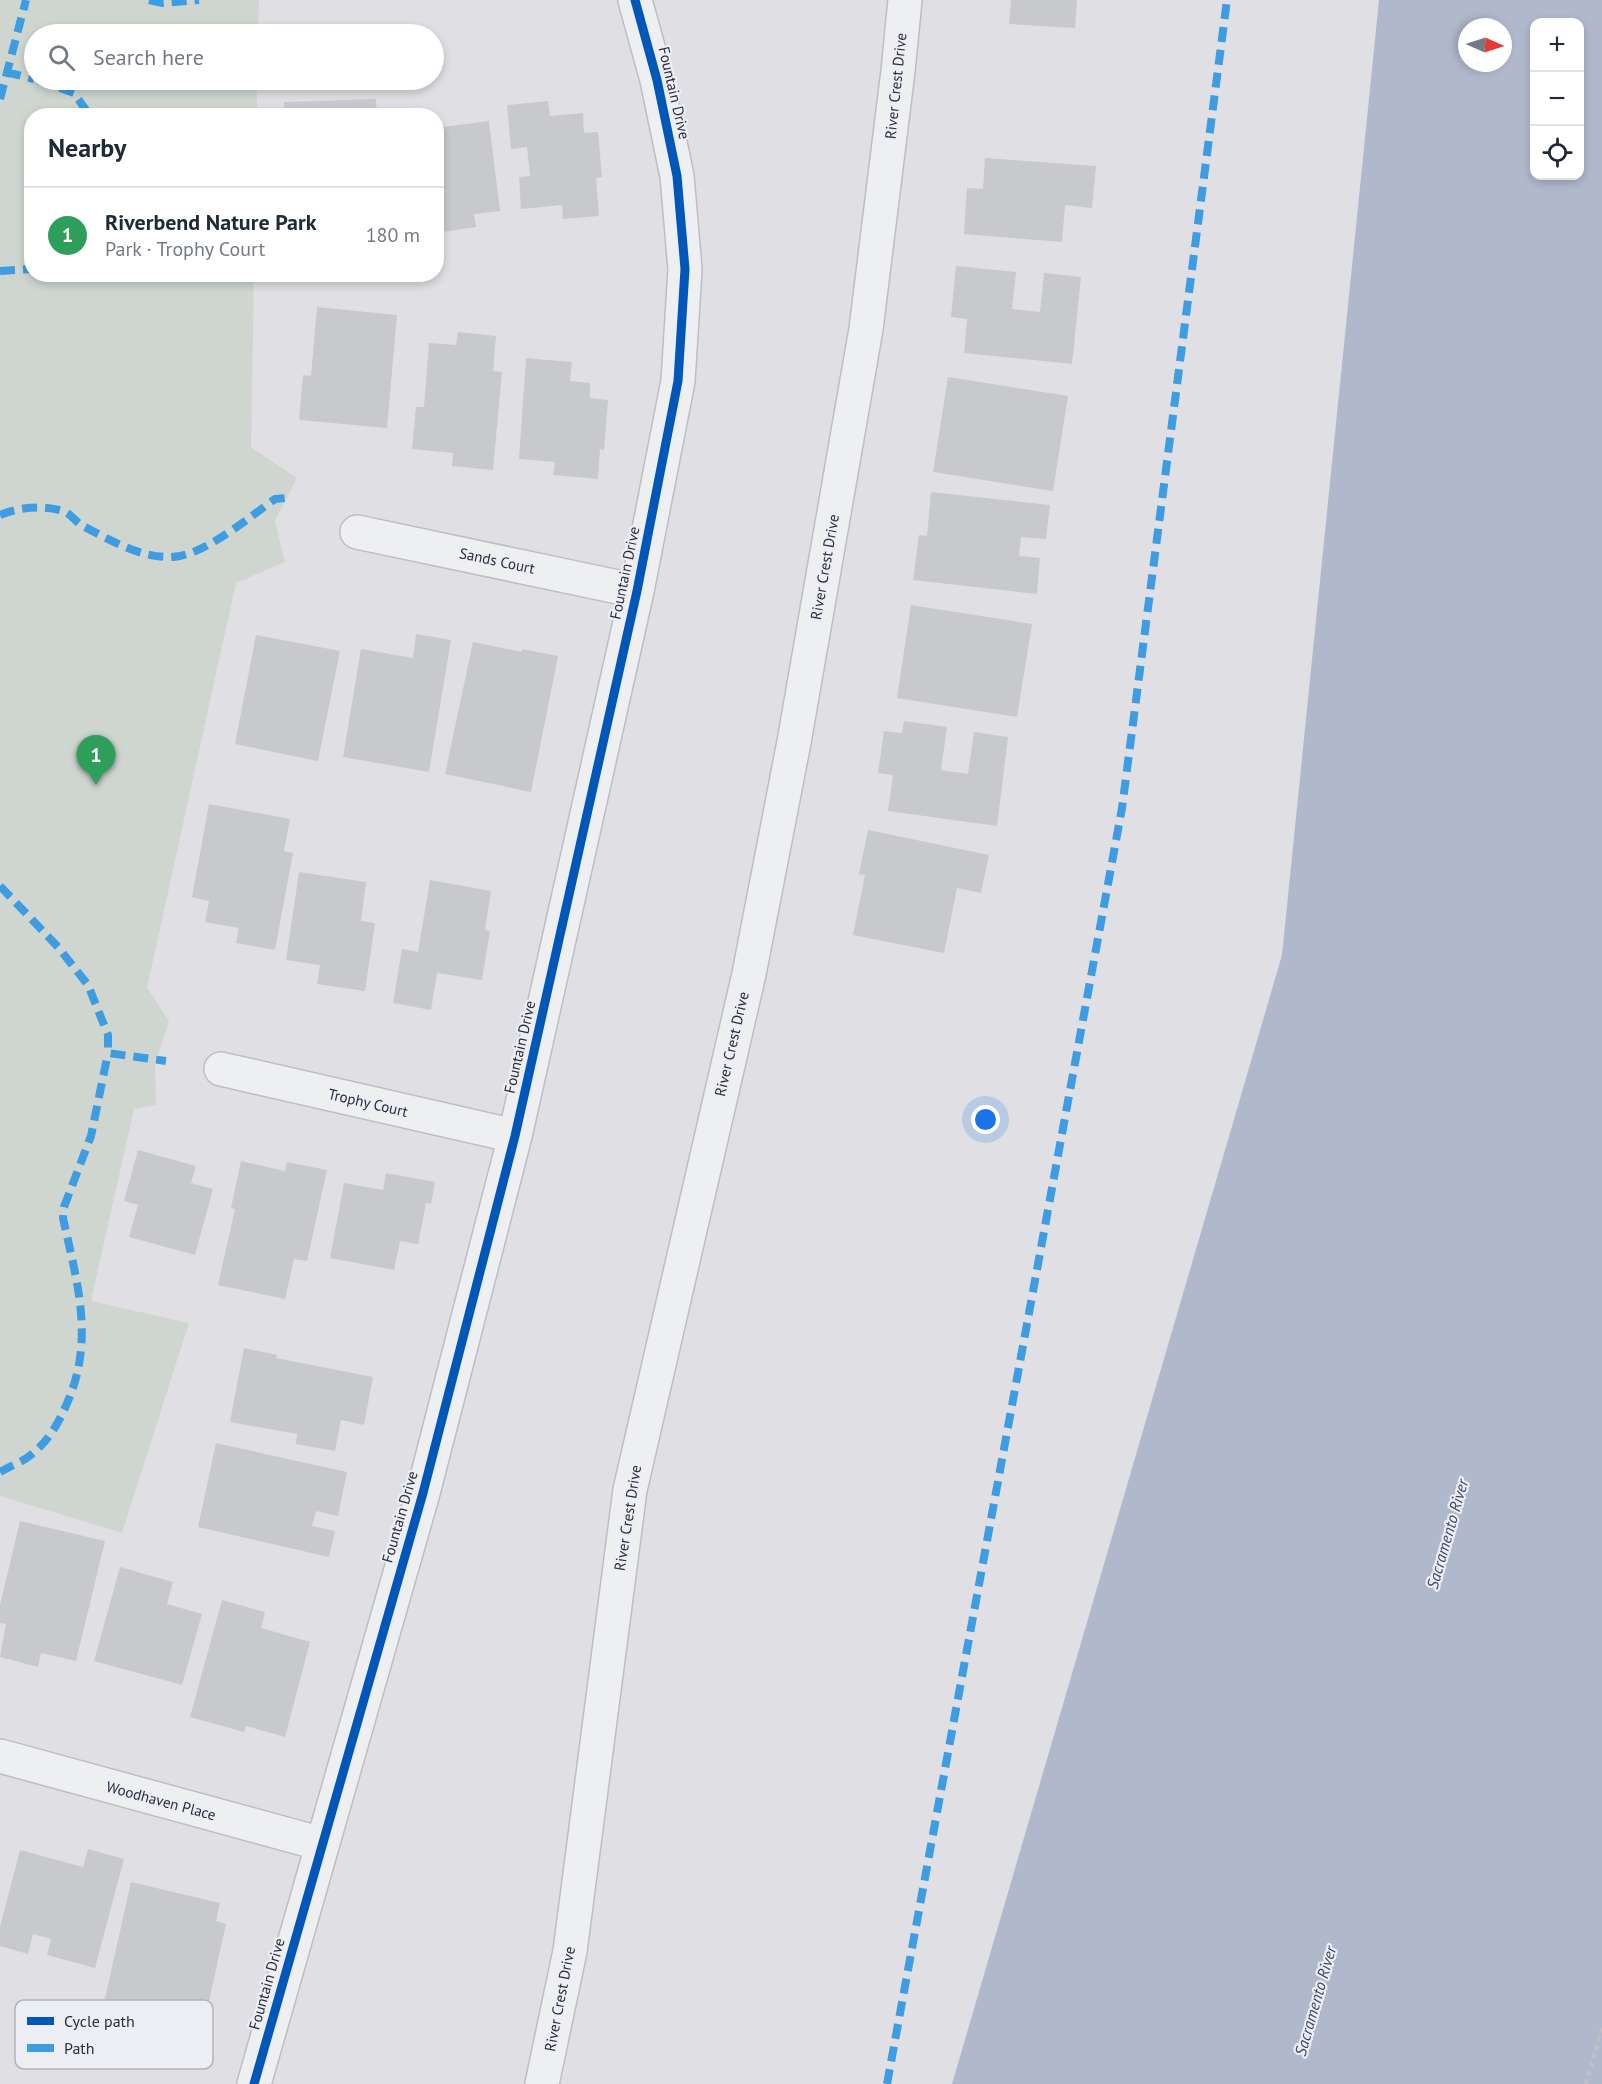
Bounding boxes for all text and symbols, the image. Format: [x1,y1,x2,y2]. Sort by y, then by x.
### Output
north arrow [1458,18,1512,72]
map controls [1530,18,1584,180]
button: + [1530,18,1584,72]
search box [24,24,444,90]
street label: River Crest Drive [880,32,911,140]
icon: search [45,41,78,74]
text: Search here [93,43,204,71]
street label: Fountain Drive [655,45,694,141]
button: − [1530,72,1584,126]
button: locate [1530,126,1584,180]
text: Nearby [48,131,126,164]
text: Riverbend Nature Park [105,208,317,236]
text: 1 [62,222,73,248]
text: 180 m [366,222,420,248]
text: Park · Trophy Court [105,236,265,262]
street label: River Crest Drive [806,513,843,621]
street label: Fountain Drive [605,525,644,621]
street label: Sands Court [458,543,537,578]
pin: 1 [76,736,116,785]
street label: River Crest Drive [710,990,753,1098]
street label: Fountain Drive [500,999,539,1095]
street label: Trophy Court [326,1084,410,1121]
your location [971,1105,1000,1134]
street label: River Crest Drive [610,1464,645,1572]
street label: Fountain Drive [377,1469,422,1565]
water label: Sacramento River [1422,1475,1473,1591]
street label: Woodhaven Place [104,1777,218,1824]
street label: Fountain Drive [244,1936,289,2032]
water label: Sacramento River [1290,1942,1341,2058]
street label: River Crest Drive [540,1945,579,2053]
legend [15,2000,213,2069]
text: Cycle path [64,2011,135,2031]
text: Path [64,2038,95,2058]

